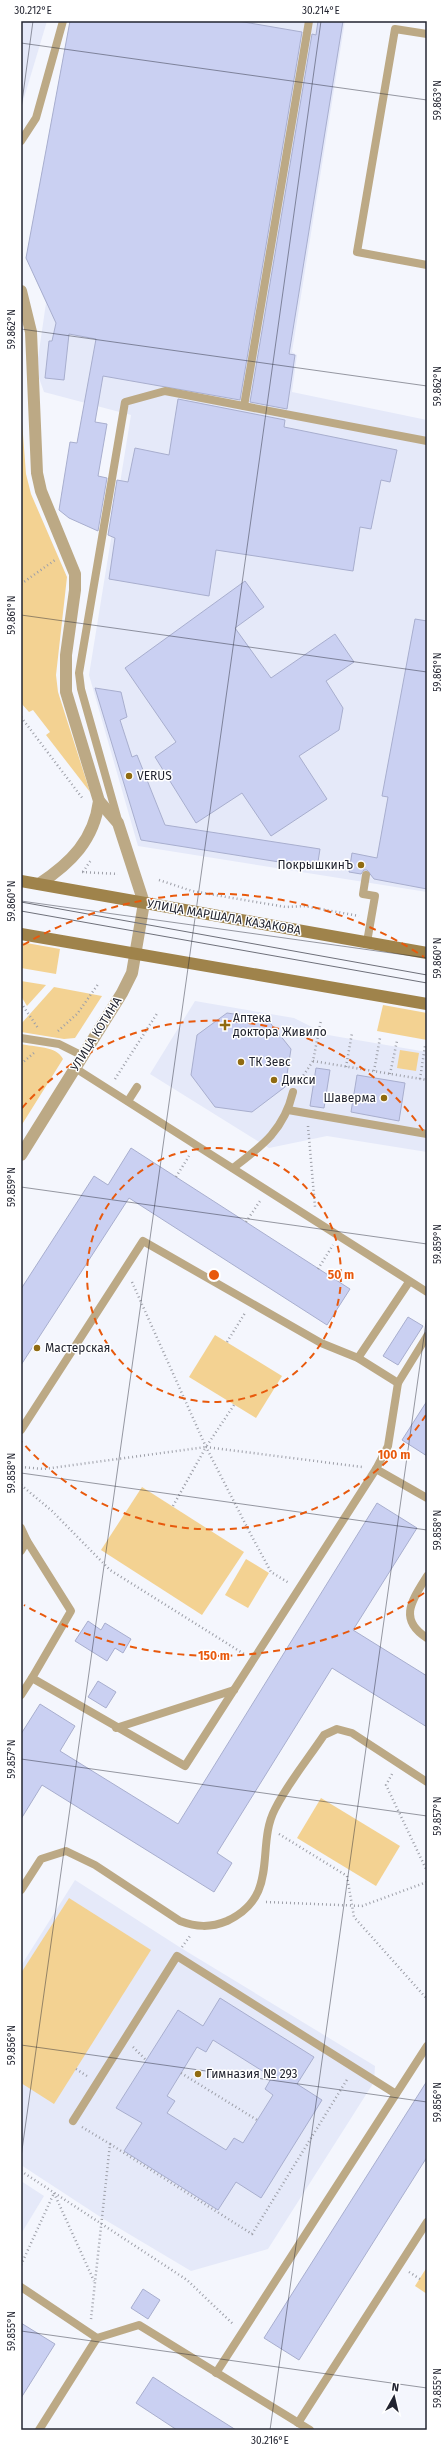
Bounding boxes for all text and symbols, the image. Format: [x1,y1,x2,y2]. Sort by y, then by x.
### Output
text: 30.212°E [14,5,52,17]
text: 30.214°E [302,5,340,17]
text: 59.863°N [432,80,444,120]
text: 59.862°N [6,309,18,349]
text: 59.862°N [432,366,444,406]
text: 59.861°N [6,595,18,635]
text: 59.861°N [432,652,444,692]
place label: VERUS [137,769,172,783]
marker: VERUS [124,771,134,781]
place label: ПокрышкинЪ [277,858,353,872]
marker: ПокрышкинЪ [356,860,366,870]
text: 59.860°N [6,881,18,922]
street label: УЛИЦА МАРШАЛА КАЗАКОВА [146,897,302,937]
text: 59.860°N [432,938,444,979]
street label: УЛИЦА КОТИНА [68,994,124,1074]
place label: Аптека доктора Живило [233,1011,327,1039]
marker: Аптека доктора Живило [220,1020,230,1030]
place label: ТК Зевс [249,1055,291,1069]
marker: ТК Зевс [236,1057,246,1067]
place label: Дикси [281,1073,316,1087]
marker: Дикси [269,1075,279,1085]
place label: Шаверма [323,1091,376,1105]
marker: Шаверма [379,1093,389,1103]
text: 59.859°N [6,1167,18,1207]
text: 59.859°N [432,1224,444,1264]
centre of rings [207,1268,221,1282]
text: 50 m [328,1268,354,1282]
place label: Мастерская [45,1341,110,1355]
marker: Мастерская [32,1343,42,1353]
text: 100 m [378,1448,410,1462]
text: 59.858°N [6,1453,18,1493]
text: 59.858°N [432,1510,444,1550]
text: 150 m [198,1649,230,1663]
text: 59.857°N [6,1739,18,1779]
text: 59.857°N [432,1796,444,1836]
text: 59.856°N [6,2025,18,2065]
place label: Гимназия № 293 [206,2067,298,2081]
marker: Гимназия № 293 [193,2069,203,2079]
text: 59.856°N [432,2082,444,2122]
text: 59.855°N [6,2311,18,2351]
text: 59.855°N [432,2368,444,2408]
north arrow [374,2377,414,2417]
text: N [391,2381,400,2395]
text: 30.216°E [251,2435,289,2447]

